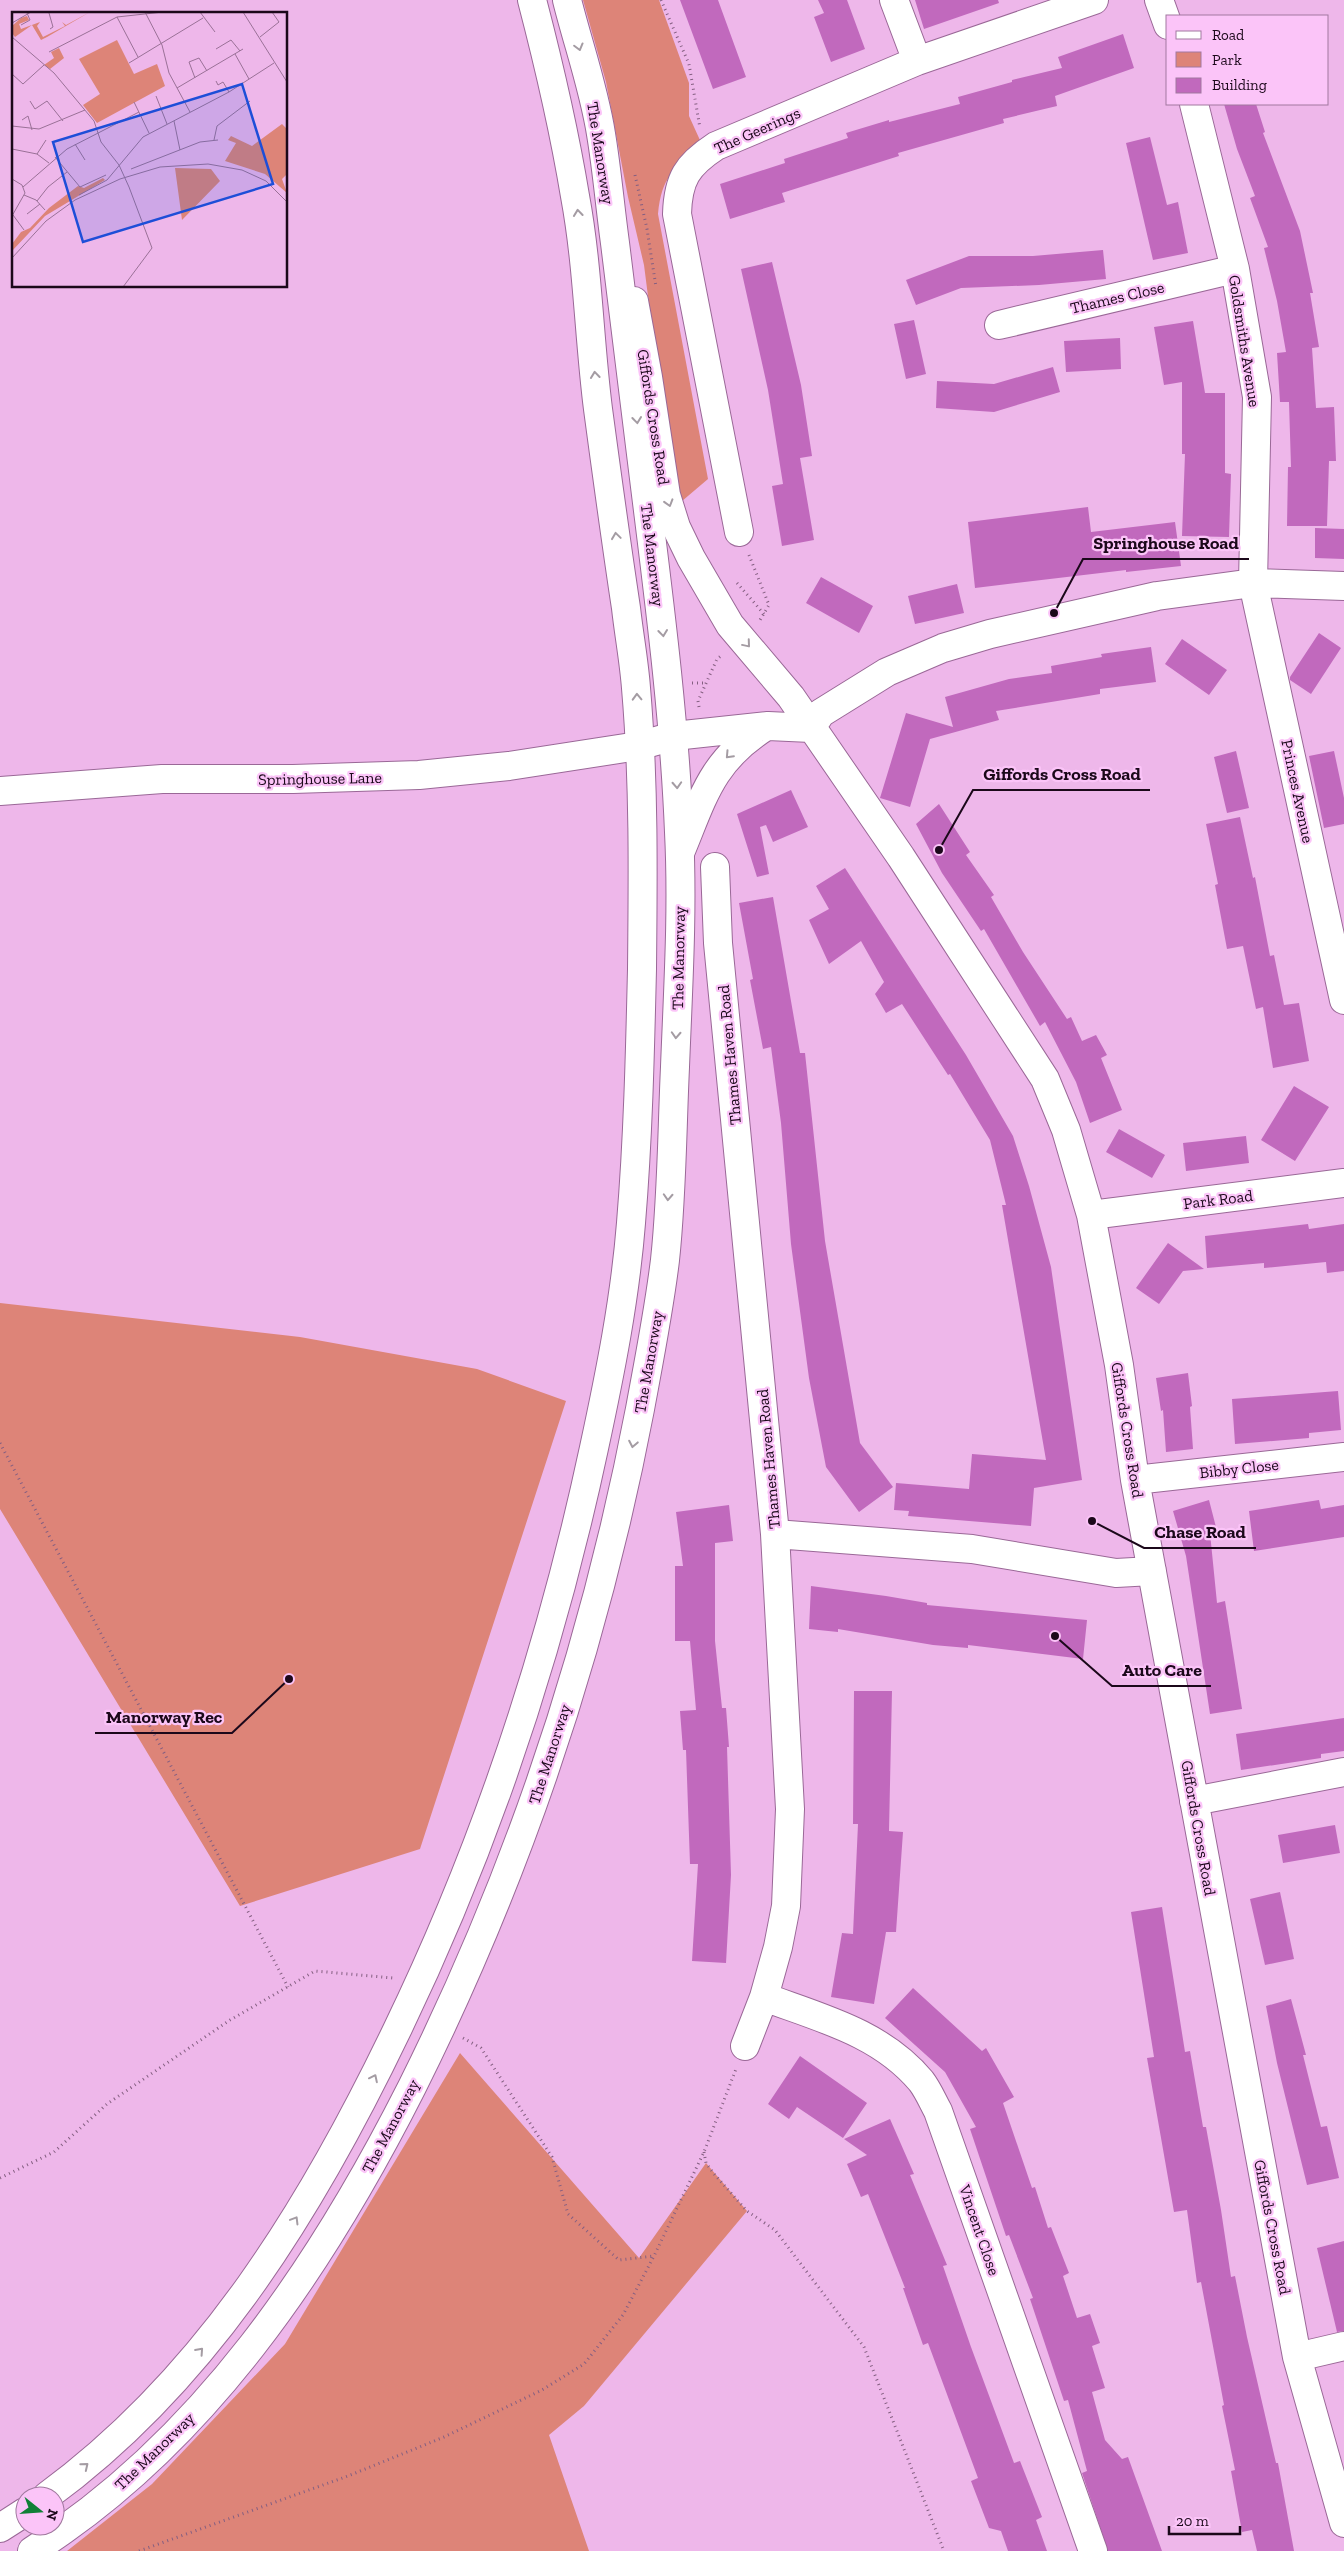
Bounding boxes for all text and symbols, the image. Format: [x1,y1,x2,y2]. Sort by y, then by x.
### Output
inset map [12,12,288,288]
legend [1166,15,1329,105]
text: Road [1212,26,1245,44]
one-way arrow [573,43,584,52]
text: Park [1212,51,1242,69]
text: Building [1212,76,1267,94]
street label: The Manorway [583,100,618,207]
street label: The Geerings [711,103,803,158]
one-way arrow [573,209,584,217]
street label: Goldsmiths Avenue [1225,274,1264,408]
street label: Thames Close [1068,277,1166,318]
street label: Giffords Cross Road [633,348,674,486]
one-way arrow [589,370,600,378]
one-way arrow [631,415,641,424]
one-way arrow [663,498,673,507]
street label: The Manorway [637,502,668,608]
callout: Springhouse Road [1083,526,1249,559]
one-way arrow [611,532,621,540]
text: Springhouse Road [1093,532,1239,554]
one-way arrow [657,629,668,637]
one-way arrow [741,639,750,648]
one-way arrow [631,693,642,701]
street label: Princes Avenue [1277,738,1318,845]
one-way arrow [726,750,735,759]
callout: Giffords Cross Road [973,757,1150,790]
text: Giffords Cross Road [983,763,1141,785]
street label: Springhouse Lane [258,768,382,789]
one-way arrow [671,781,682,789]
street label: The Manorway [668,905,689,1010]
street label: Thames Haven Road [714,984,745,1126]
one-way arrow [671,1031,682,1039]
street label: Park Road [1182,1186,1254,1213]
one-way arrow [663,1193,674,1201]
street label: The Manorway [630,1309,667,1415]
street label: Giffords Cross Road [1107,1361,1148,1499]
street label: Thames Haven Road [753,1388,784,1530]
one-way arrow [628,1439,639,1448]
street label: Bibby Close [1198,1455,1280,1482]
callout: Chase Road [1144,1515,1256,1548]
text: Chase Road [1154,1521,1247,1543]
callout: Auto Care [1112,1653,1211,1686]
text: Auto Care [1122,1659,1202,1681]
callout: Manorway Rec [95,1700,232,1733]
street label: The Manorway [524,1701,575,1806]
text: Manorway Rec [106,1706,223,1728]
street label: Giffords Cross Road [1177,1759,1220,1897]
one-way arrow [368,2074,379,2083]
street label: The Manorway [358,2075,424,2176]
street label: Giffords Cross Road [1250,2158,1295,2296]
street label: Vincent Close [955,2181,1004,2278]
one-way arrow [289,2217,299,2226]
one-way arrow [194,2348,203,2357]
street label: The Manorway [110,2408,199,2494]
one-way arrow [80,2463,89,2472]
north arrow [15,2486,65,2536]
scale bar [1169,2504,1240,2536]
text: N [42,2507,62,2523]
text: 20 m [1176,2512,1209,2530]

